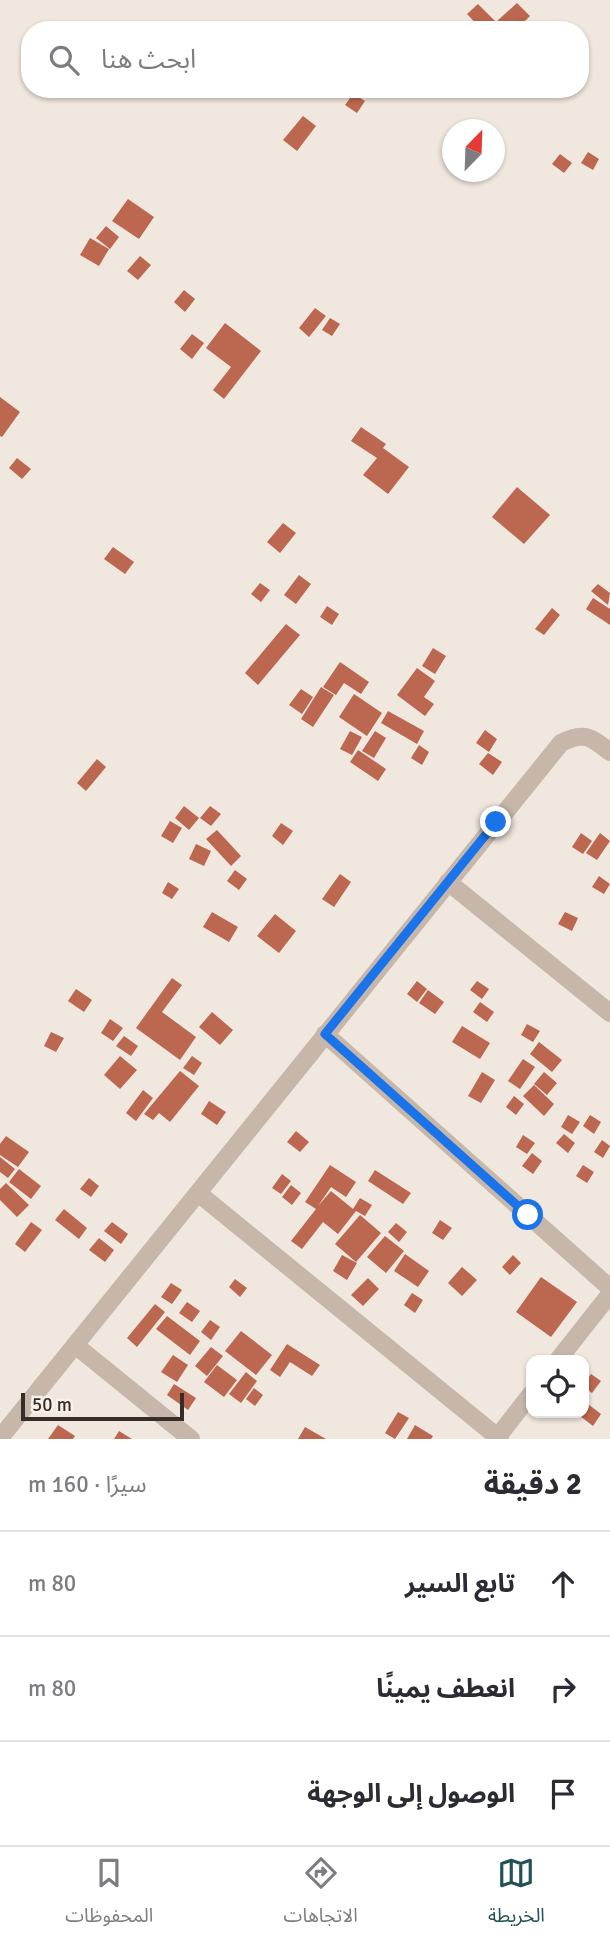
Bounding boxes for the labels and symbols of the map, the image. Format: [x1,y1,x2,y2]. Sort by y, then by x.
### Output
north arrow [442,119,505,182]
route end [480,806,511,837]
route start [512,1199,543,1230]
scale bar [21,1390,184,1422]

